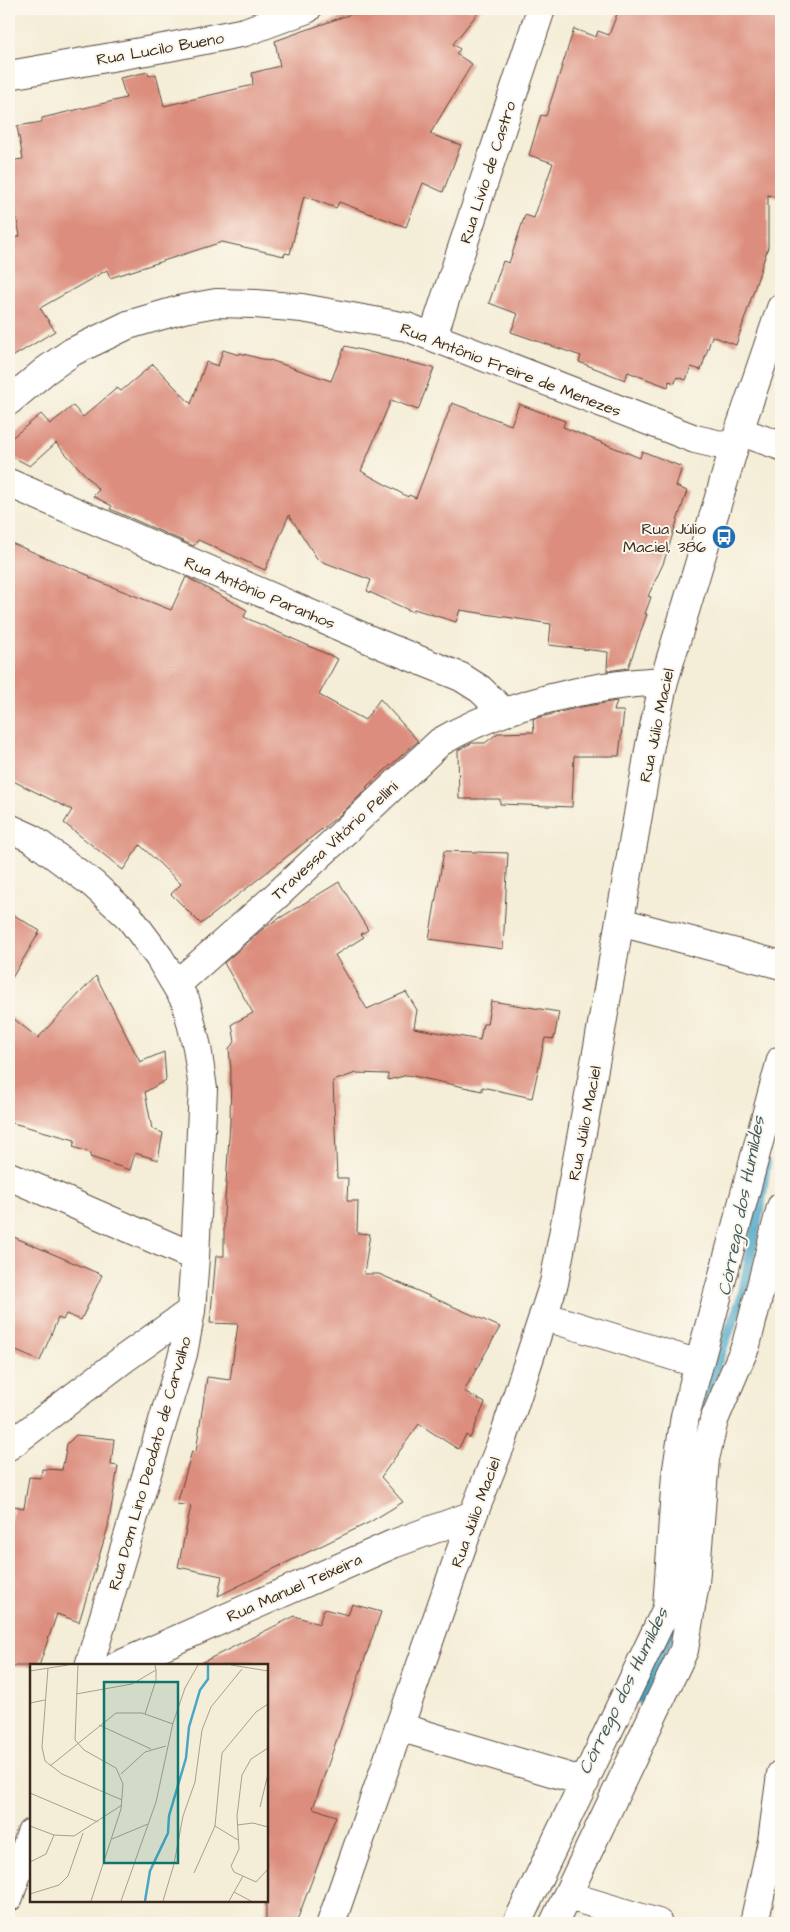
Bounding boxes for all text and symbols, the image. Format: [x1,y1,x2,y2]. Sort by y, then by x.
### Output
street label: Rua Lucilo Bueno [95,27,226,71]
street label: Rua Lívio de Castro [455,98,521,246]
street label: Rua Antônio Freire de Menezes [397,318,624,422]
place label: Rua Júlio Maciel, 386 [623,518,706,558]
bus stop icon: Rua Júlio Maciel, 386 [711,524,737,550]
street label: Rua Antônio Paranhos [181,551,338,635]
street label: Rua Júlio Maciel [634,666,680,784]
street label: Travessa Vitório Pellini [267,776,403,905]
street label: Rua Júlio Maciel [563,1064,607,1182]
water label: Córrego dos Humildes [712,1113,772,1298]
street label: Rua Dom Lino Deodato de Carvalho [103,1334,197,1593]
street label: Rua Júlio Maciel [446,1454,506,1571]
street label: Rua Manuel Teixeira [223,1548,365,1628]
water label: Córrego dos Humildes [572,1603,676,1779]
inset map [30,1664,268,1902]

